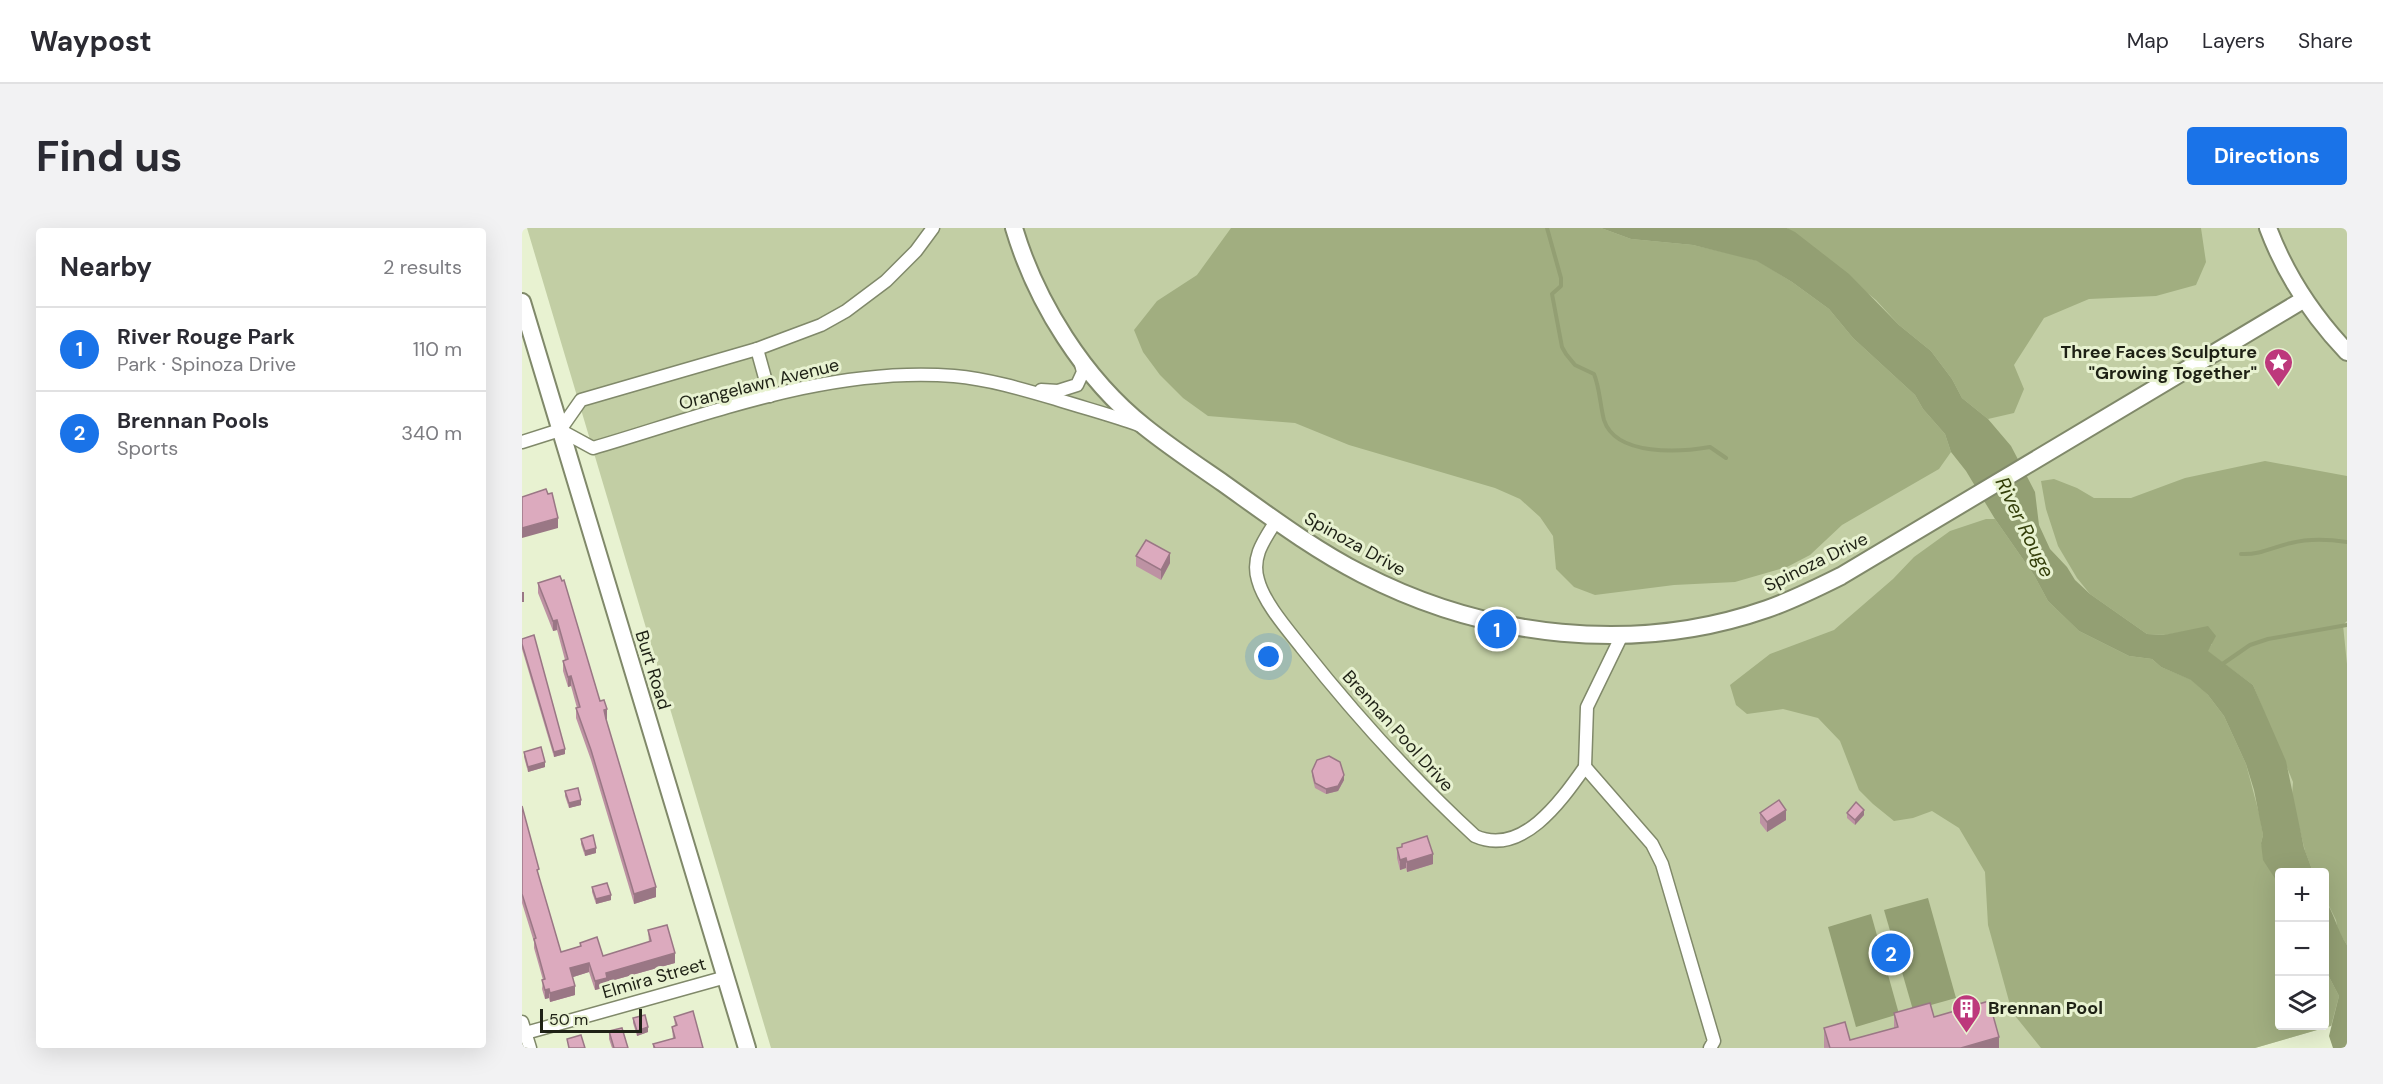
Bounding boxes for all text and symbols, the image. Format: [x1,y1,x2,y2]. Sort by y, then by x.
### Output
text: Waypost [30,23,152,60]
text: Map [2127,27,2169,55]
text: Layers [2202,27,2265,55]
text: Share [2298,27,2353,55]
button: Directions [2187,127,2347,185]
text: Find us [36,129,182,184]
text: Nearby [60,250,152,284]
text: 2 results [383,254,462,280]
text: River Rouge Park [117,322,295,351]
text: 1 [76,336,83,362]
text: 110 m [413,336,462,362]
place label: Three Faces Sculpture "Growing Together" [2061,340,2257,385]
place icon: Three Faces Sculpture "Growing Together" [2262,346,2294,388]
text: Park · Spinoza Drive [117,351,296,377]
street label: Orangelawn Avenue [676,352,842,416]
text: Brennan Pools [117,406,269,435]
text: 2 [74,420,85,446]
text: 340 m [401,420,462,446]
text: Sports [117,435,178,461]
water label: River Rouge [1989,472,2061,582]
street label: Spinoza Drive [1300,506,1410,582]
street label: Spinoza Drive [1760,527,1872,597]
pin: 1 [1478,606,1516,652]
street label: Burt Road [630,627,676,713]
your location [1254,642,1283,671]
street label: Brennan Pool Drive [1337,665,1459,797]
map controls [2275,868,2329,1030]
button: + [2275,868,2329,922]
button: − [2275,922,2329,976]
pin: 2 [1872,930,1910,976]
street label: Elmira Street [599,952,709,1004]
button: layers [2275,976,2329,1030]
building icon: Brennan Pool [1951,992,1983,1034]
place label: Brennan Pool [1988,996,2103,1020]
scale bar [540,1006,642,1034]
text: 50 m [549,1009,588,1030]

